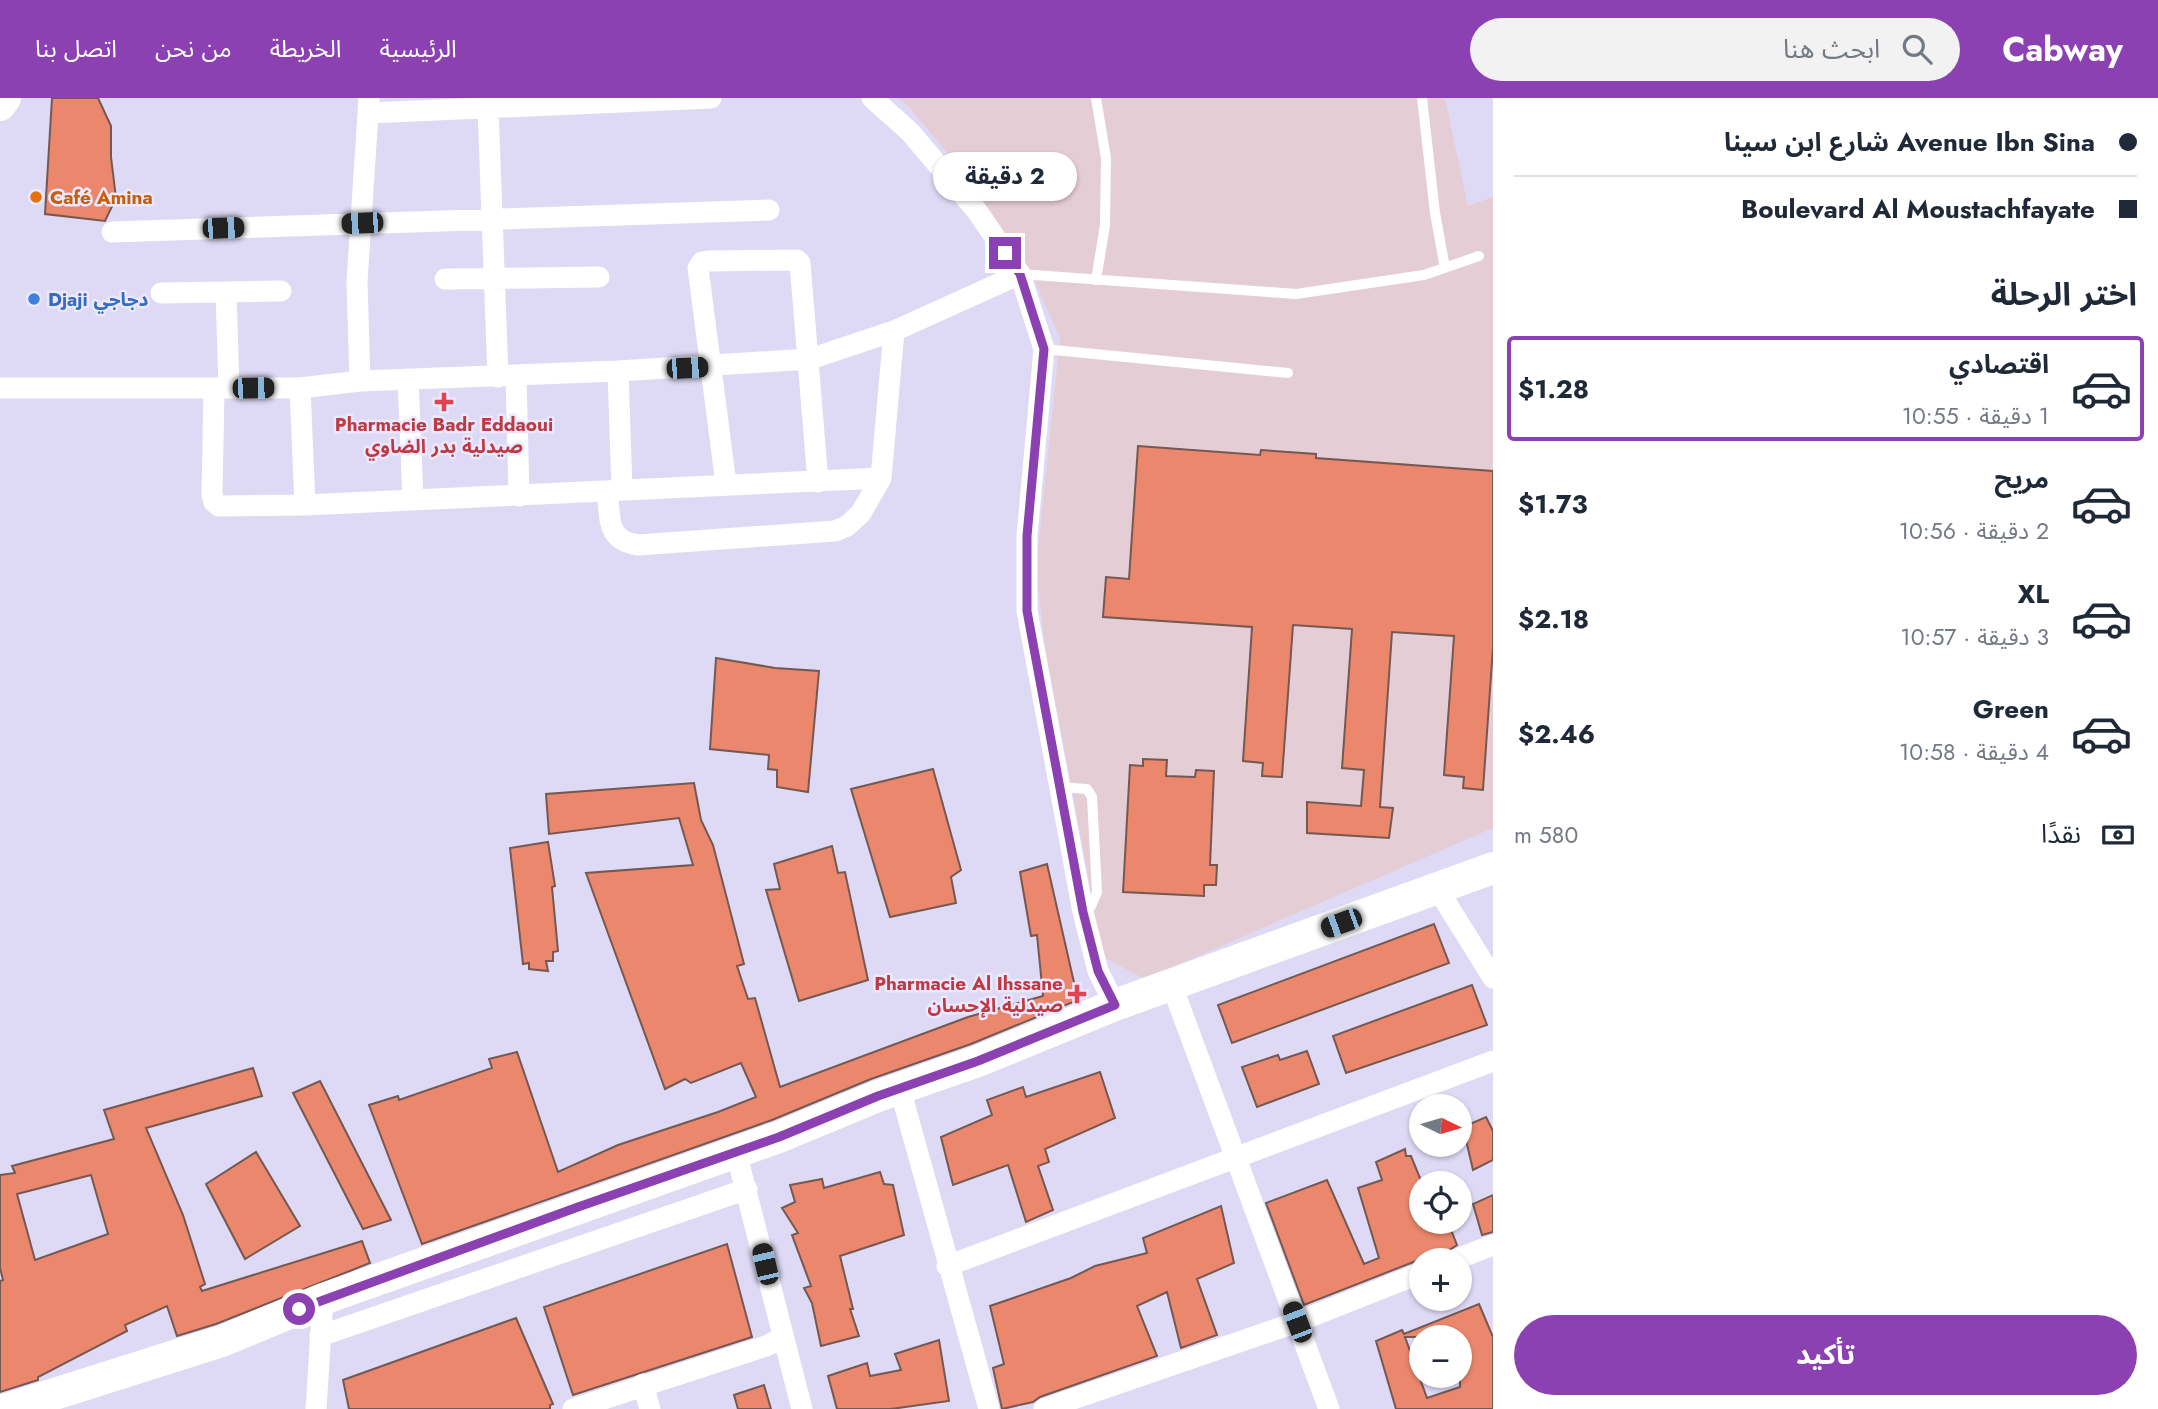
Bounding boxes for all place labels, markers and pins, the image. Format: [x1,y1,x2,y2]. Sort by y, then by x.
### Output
place label: Café Amina [50,184,153,211]
marker: Café Amina [28,189,44,205]
place label: Djaji دجاجي [48,286,149,314]
marker: Djaji دجاجي [26,291,42,307]
marker: Pharmacie Badr Eddaoui صيدلية بدر الضاوي [436,394,452,410]
place label: Pharmacie Badr Eddaoui صيدلية بدر الضاوي [335,411,553,461]
place label: Pharmacie Al Ihssane صيدلية الإحسان [874,970,1063,1019]
marker: Pharmacie Al Ihssane صيدلية الإحسان [1069,986,1085,1002]

